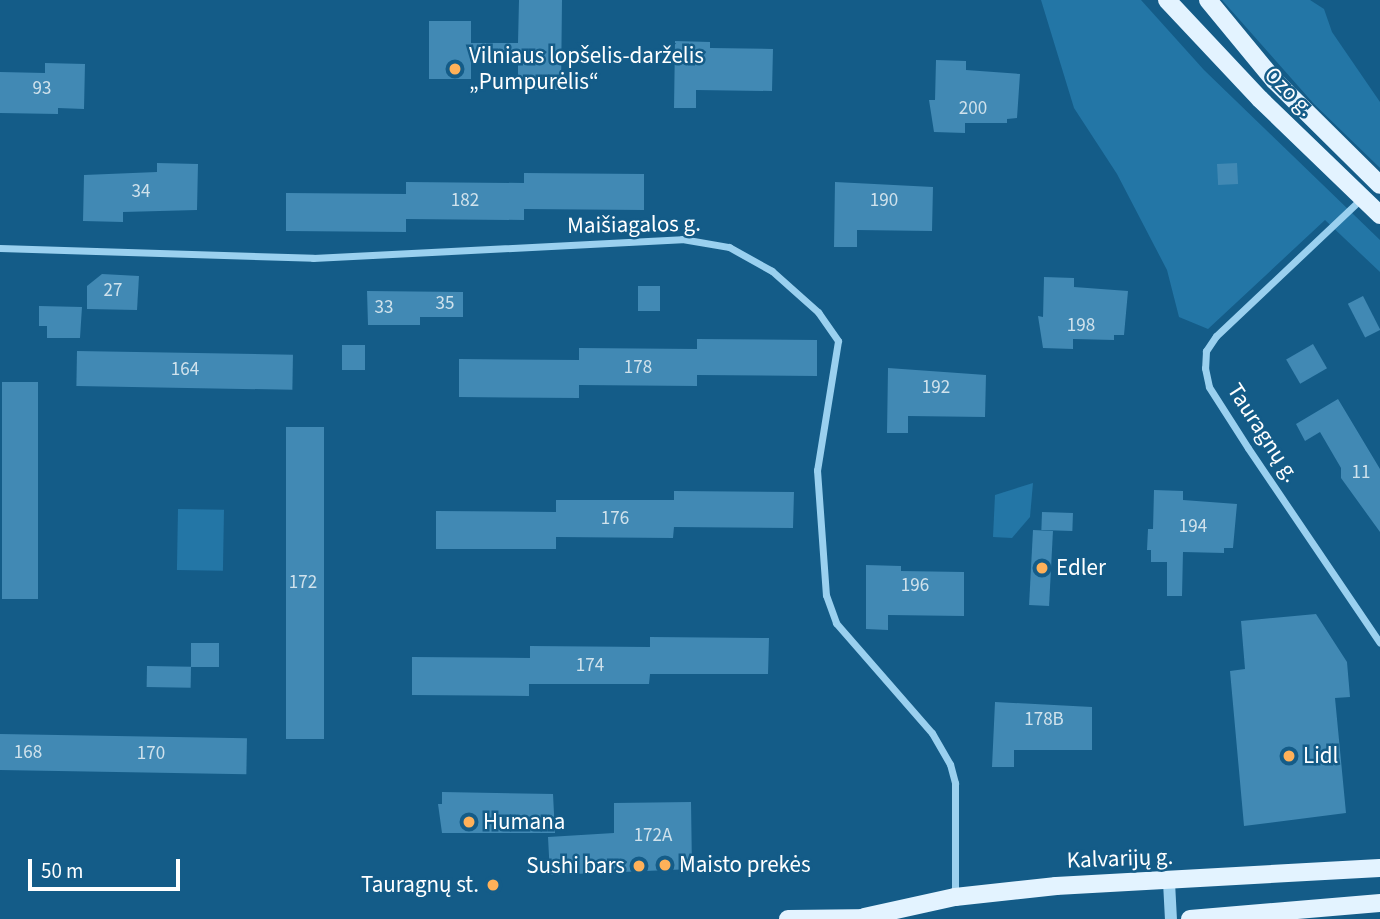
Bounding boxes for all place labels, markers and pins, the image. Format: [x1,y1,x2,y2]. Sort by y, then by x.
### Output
place label: Vilniaus lopšelis-darželis „Pumpurėlis“ [469,42,704,96]
marker: Vilniaus lopšelis-darželis „Pumpurėlis“ [447,61,463,77]
place label: Edler [1056,554,1106,582]
marker: Edler [1034,560,1050,576]
place label: Lidl [1303,742,1338,770]
marker: Lidl [1281,748,1297,764]
place label: Humana [483,808,565,836]
marker: Humana [461,814,477,830]
place label: Maisto prekės [679,851,811,879]
place label: Sushi bars [526,852,625,880]
marker: Maisto prekės [657,857,673,873]
marker: Sushi bars [631,858,647,874]
place label: Tauragnų st. [361,871,479,899]
marker: Tauragnų st. [485,877,501,893]

